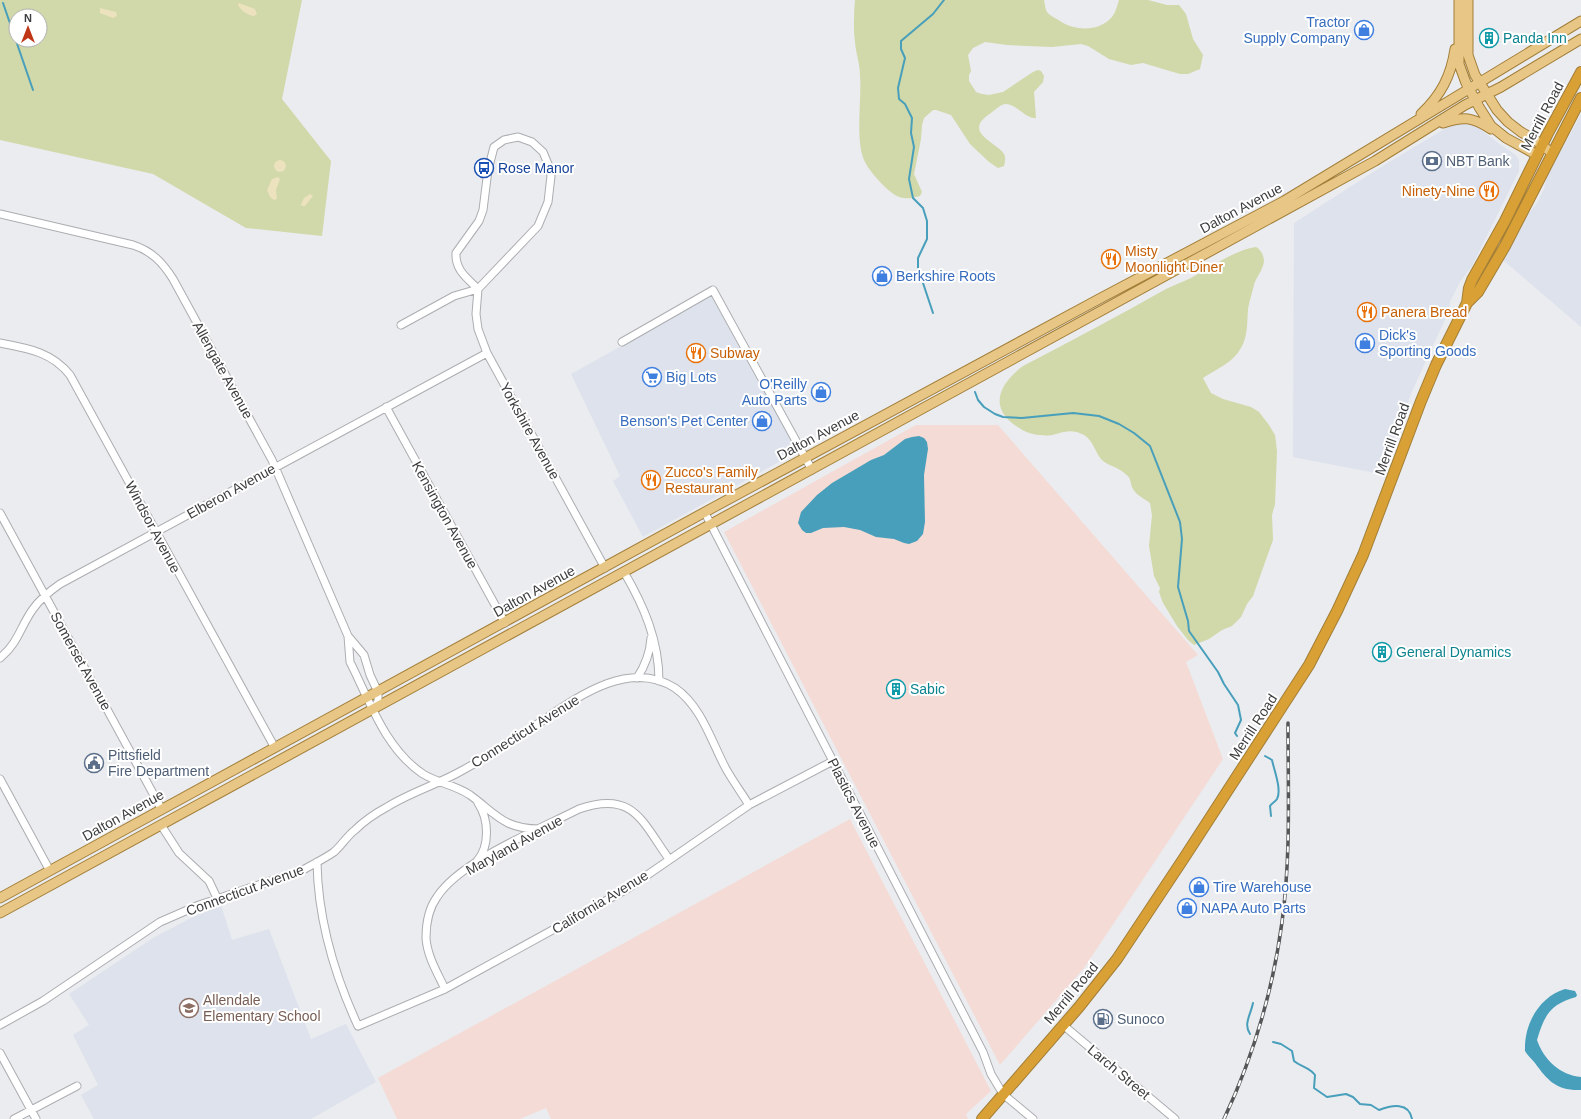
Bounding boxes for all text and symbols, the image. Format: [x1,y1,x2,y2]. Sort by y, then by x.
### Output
north arrow [8,8,48,48]
text: N [24,12,32,24]
place label: Tractor Supply Company [1243,14,1350,46]
shop icon: Tractor Supply Company [1353,19,1375,41]
building icon: Panda Inn [1478,27,1500,49]
place label: Panda Inn [1503,30,1567,46]
street label: Merrill Road [1517,79,1567,153]
bank icon: NBT Bank [1421,150,1443,172]
place label: NBT Bank [1446,153,1511,169]
bus stop icon: Rose Manor [473,157,495,179]
place label: Rose Manor [498,160,575,176]
street label: Dalton Avenue [1197,180,1285,236]
restaurant icon: Ninety-Nine [1478,180,1500,202]
place label: Ninety-Nine [1402,183,1475,199]
place label: Misty Moonlight Diner [1125,243,1223,275]
restaurant icon: Misty Moonlight Diner [1100,248,1122,270]
shop icon: Berkshire Roots [871,265,893,287]
place label: Berkshire Roots [896,268,996,284]
restaurant icon: Panera Bread [1356,301,1378,323]
place label: Panera Bread [1381,304,1467,320]
street label: Allengate Avenue [190,319,256,422]
place label: Dick's Sporting Goods [1379,327,1476,359]
shop icon: Dick's Sporting Goods [1354,332,1376,354]
restaurant icon: Subway [685,342,707,364]
place label: Subway [710,345,760,361]
supermarket icon: Big Lots [641,366,663,388]
place label: Big Lots [666,369,717,385]
place label: O'Reilly Auto Parts [742,376,807,408]
street label: Yorkshire Avenue [497,380,563,482]
shop icon: O'Reilly Auto Parts [810,381,832,403]
street label: Merrill Road [1372,401,1412,477]
street label: Dalton Avenue [774,407,862,463]
shop icon: Benson's Pet Center [751,410,773,432]
place label: Benson's Pet Center [620,413,748,429]
street label: Kensington Avenue [409,458,481,572]
street label: Elberon Avenue [184,460,278,522]
place label: Zucco's Family Restaurant [665,464,758,496]
restaurant icon: Zucco's Family Restaurant [640,469,662,491]
street label: Windsor Avenue [122,478,184,576]
street label: Dalton Avenue [490,562,578,620]
street label: Somerset Avenue [47,609,115,713]
building icon: General Dynamics [1371,641,1393,663]
place label: General Dynamics [1396,644,1511,660]
building icon: Sabic [885,678,907,700]
place label: Sabic [910,681,945,697]
street label: Connecticut Avenue [468,691,582,771]
street label: Merrill Road [1226,691,1280,763]
place label: Pittsfield Fire Department [108,747,209,779]
public building icon: Pittsfield Fire Department [83,752,105,774]
street label: Plastics Avenue [824,755,884,851]
street label: Dalton Avenue [79,786,167,844]
street label: Maryland Avenue [463,812,565,878]
street label: Connecticut Avenue [184,861,306,919]
street label: California Avenue [549,867,651,937]
shop icon: Tire Warehouse [1188,876,1210,898]
place label: Tire Warehouse [1213,879,1312,895]
shop icon: NAPA Auto Parts [1176,897,1198,919]
place label: NAPA Auto Parts [1201,900,1306,916]
street label: Merrill Road [1041,959,1101,1027]
place label: Allendale Elementary School [203,992,321,1024]
school or university icon: Allendale Elementary School [178,997,200,1019]
fuel station icon: Sunoco [1092,1008,1114,1030]
place label: Sunoco [1117,1011,1165,1027]
street label: Larch Street [1085,1041,1153,1103]

